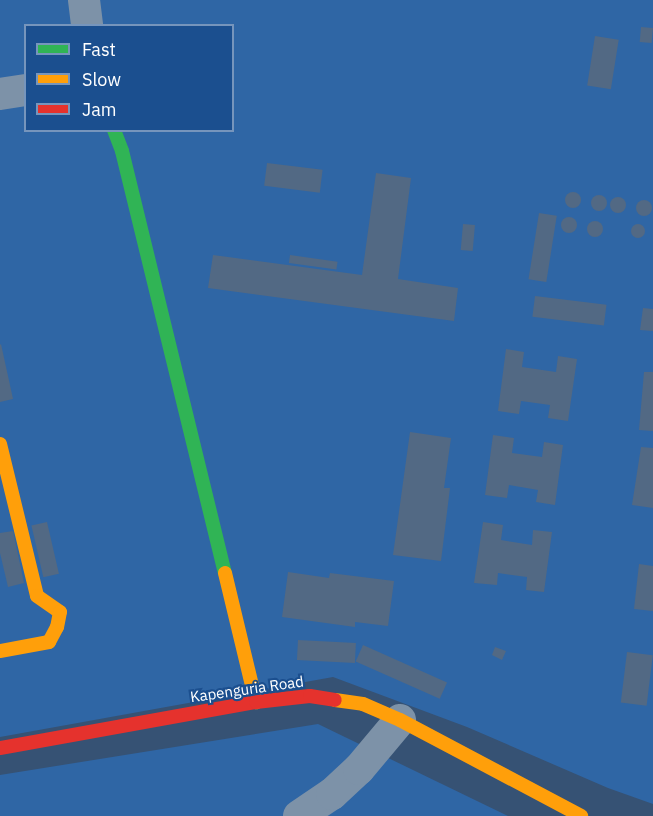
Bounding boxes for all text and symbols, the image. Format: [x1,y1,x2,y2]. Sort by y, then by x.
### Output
legend [24,24,234,132]
text: Fast [82,38,116,61]
text: Slow [82,68,121,91]
text: Jam [82,98,117,121]
street label: Kapenguria Road [189,672,305,706]

